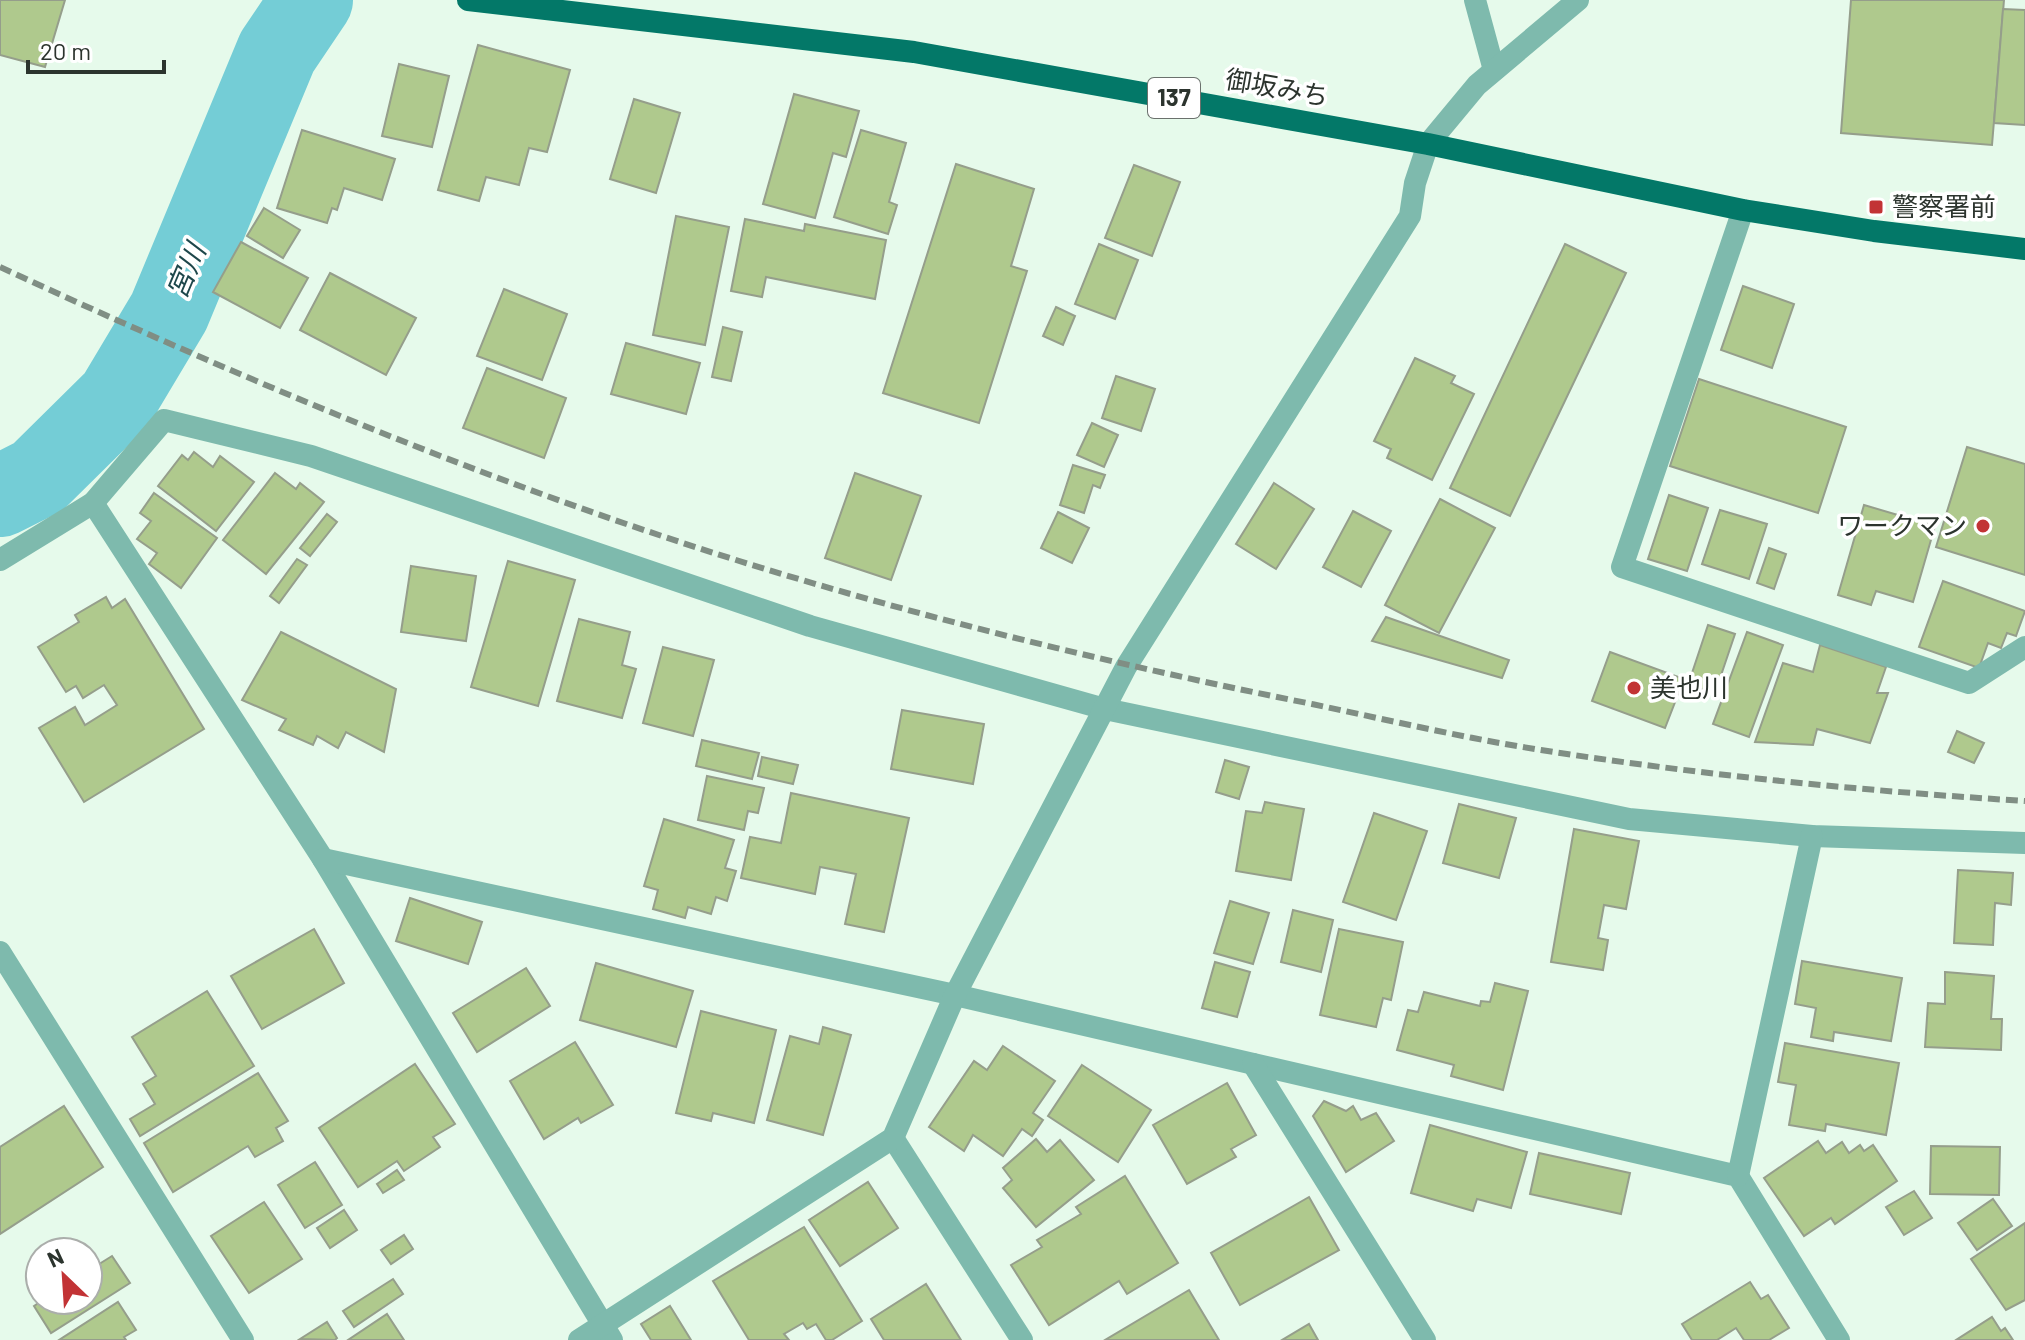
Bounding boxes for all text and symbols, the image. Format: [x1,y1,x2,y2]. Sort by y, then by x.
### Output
scale bar [28,24,164,74]
text: 20 m [40,36,91,65]
street label: 御坂みち [1223,62,1331,111]
road number: 137 [1148,78,1200,118]
place label: 警察署前 [1892,190,1996,221]
marker: 警察署前 [1867,198,1885,216]
water label: 宮川 [158,235,213,303]
place label: ワークマン [1837,509,1967,540]
marker: ワークマン [1974,517,1992,535]
place label: 美也川 [1650,671,1728,702]
marker: 美也川 [1625,679,1643,697]
north arrow [24,1236,104,1316]
text: N [43,1242,67,1272]

